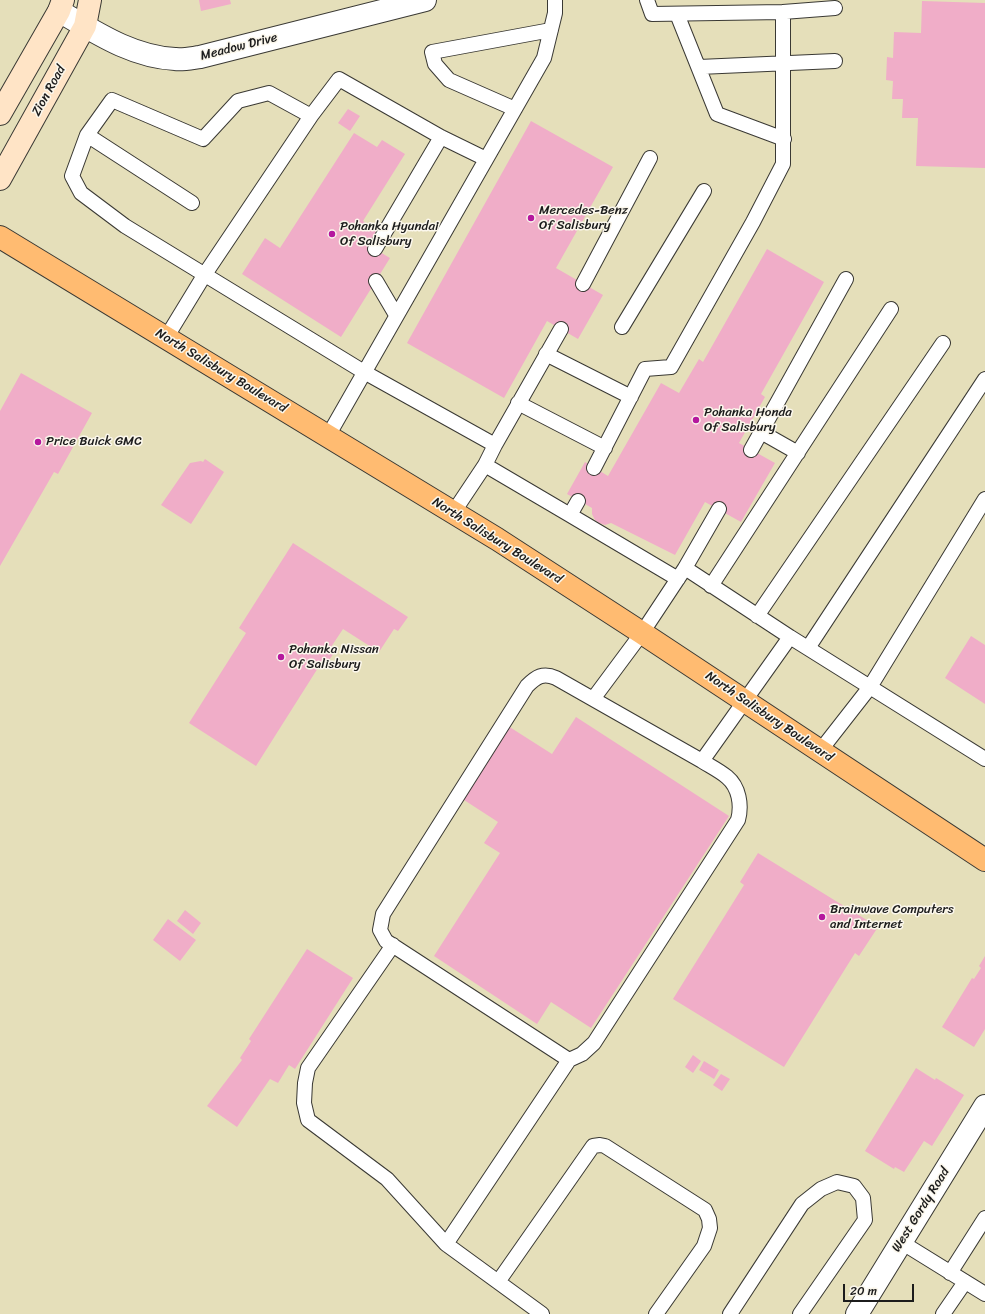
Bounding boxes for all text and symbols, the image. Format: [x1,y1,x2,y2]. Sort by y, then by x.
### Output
street label: Meadow Drive [199,30,279,64]
street label: Zion Road [29,63,69,119]
place label: Mercedes-Benz Of Salisbury [539,203,628,234]
marker: Mercedes-Benz Of Salisbury [526,213,536,223]
place label: Pohanka Hyundai Of Salisbury [340,219,439,250]
marker: Pohanka Hyundai Of Salisbury [327,229,337,239]
street label: North Salisbury Boulevard [152,326,290,416]
place label: Pohanka Honda Of Salisbury [704,405,792,436]
marker: Pohanka Honda Of Salisbury [691,415,701,425]
place label: Price Buick GMC [46,434,142,450]
marker: Price Buick GMC [33,437,43,447]
street label: North Salisbury Boulevard [429,494,565,588]
place label: Pohanka Nissan Of Salisbury [289,642,379,673]
marker: Pohanka Nissan Of Salisbury [276,652,286,662]
street label: North Salisbury Boulevard [702,668,836,766]
place label: Brainwave Computers and Internet [830,902,954,933]
marker: Brainwave Computers and Internet [817,912,827,922]
street label: West Gordy Road [889,1165,953,1255]
scale bar [845,1276,916,1302]
text: 20 m [850,1280,877,1302]

